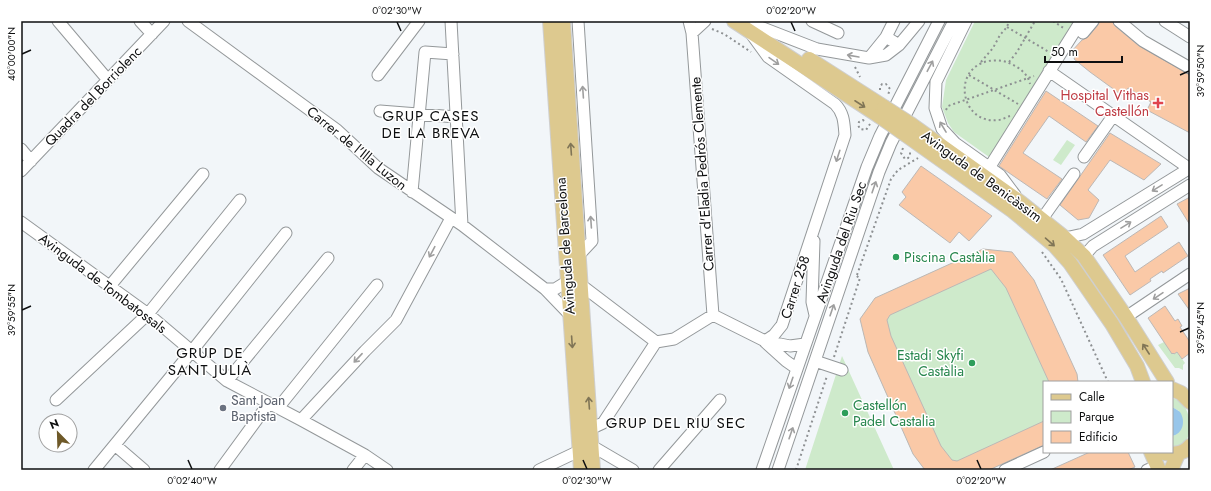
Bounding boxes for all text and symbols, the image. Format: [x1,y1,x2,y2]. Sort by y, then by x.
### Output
text: 0°02'30"W [372,3,422,18]
text: 0°02'20"W [766,3,816,18]
text: 40°00'00"N [4,27,19,81]
scale bar [1045,38,1122,64]
street label: Quadra del Borriolenc [40,41,146,151]
text: 50 m [1051,43,1078,61]
text: 39°59'50"N [1193,45,1208,97]
one-way arrow [847,52,860,60]
one-way arrow [768,57,779,65]
one-way arrow [927,61,934,73]
street label: Carrer d'Eladia Pedrós Clemente [685,76,719,272]
place label: Hospital Vithas Castellón [1061,85,1149,121]
one-way arrow [579,86,586,99]
marker: Hospital Vithas Castellón [1152,97,1164,109]
one-way arrow [854,100,865,108]
street label: Carrer de l'Illa Luzon [303,101,411,195]
district label: GRUP CASES DE LA BREVA [382,105,480,144]
one-way arrow [938,122,947,133]
street label: Avinguda de Benicàssim [918,125,1046,227]
one-way arrow [568,143,575,156]
one-way arrow [833,150,841,162]
street label: Avinguda de Barcelona [550,177,580,315]
street label: Avinguda del Riu Sec [811,179,871,305]
one-way arrow [871,180,878,193]
one-way arrow [1151,185,1163,193]
one-way arrow [587,216,594,229]
one-way arrow [1120,221,1132,229]
street label: Avinguda de Tombatossals [35,228,171,338]
one-way arrow [1045,237,1055,247]
one-way arrow [428,246,435,258]
place label: Piscina Castàlia [904,247,995,267]
marker: Piscina Castàlia [891,252,901,262]
street label: Carrer 258 [775,253,815,321]
text: 39°59'55"N [4,284,19,336]
one-way arrow [1153,292,1164,300]
text: 39°59'45"N [1193,302,1208,354]
one-way arrow [829,304,837,316]
one-way arrow [568,335,575,348]
district label: GRUP DE SANT JULIÀ [168,342,252,381]
one-way arrow [1142,344,1150,355]
place label: Estadi Skyfi Castàlia [897,345,964,381]
one-way arrow [354,352,363,363]
marker: Estadi Skyfi Castàlia [967,358,977,368]
one-way arrow [787,377,794,390]
legend [1043,381,1173,453]
text: Calle [1079,388,1105,406]
place label: Sant Joan Baptista [231,390,285,426]
place label: Castellón Padel Castalia [853,395,935,431]
one-way arrow [585,397,592,410]
marker: Sant Joan Baptista [218,403,228,413]
marker: Castellón Padel Castalia [840,408,850,418]
text: Parque [1079,408,1114,426]
district label: GRUP DEL RIU SEC [606,412,746,434]
north arrow [38,413,78,453]
text: N [47,415,61,433]
one-way arrow [787,427,795,439]
text: Edificio [1079,428,1118,446]
text: 0°02'40"W [167,473,217,488]
text: 0°02'30"W [562,473,612,488]
text: 0°02'20"W [956,473,1006,488]

